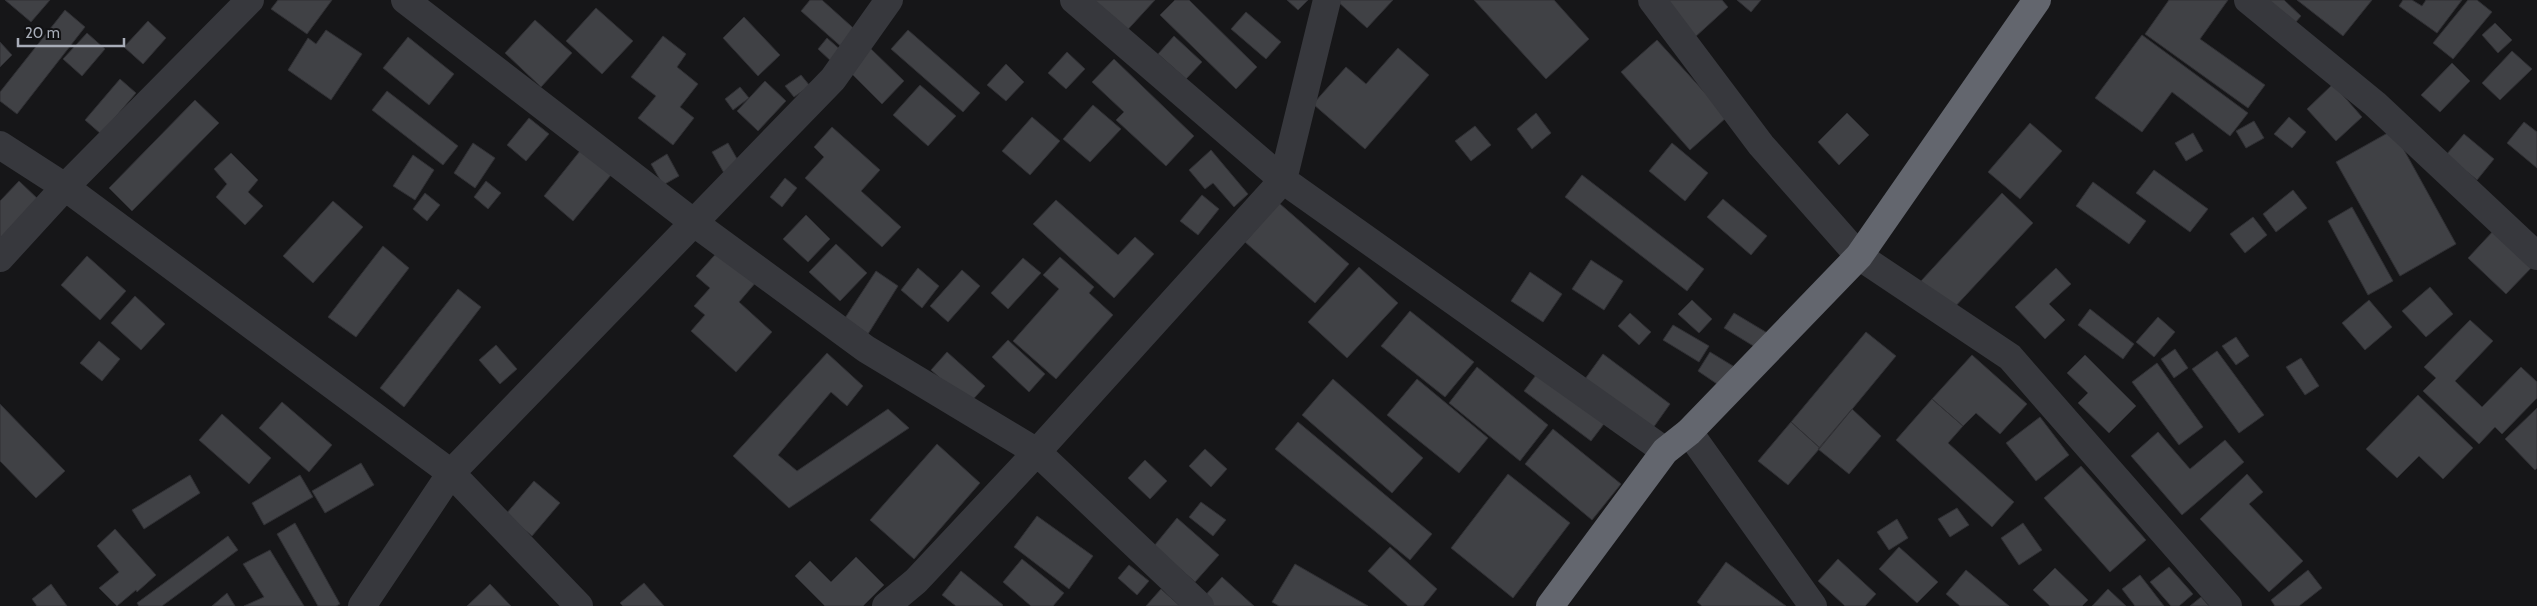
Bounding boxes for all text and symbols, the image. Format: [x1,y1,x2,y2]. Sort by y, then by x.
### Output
scale bar [18,15,124,47]
text: 20 m [25,24,60,42]

